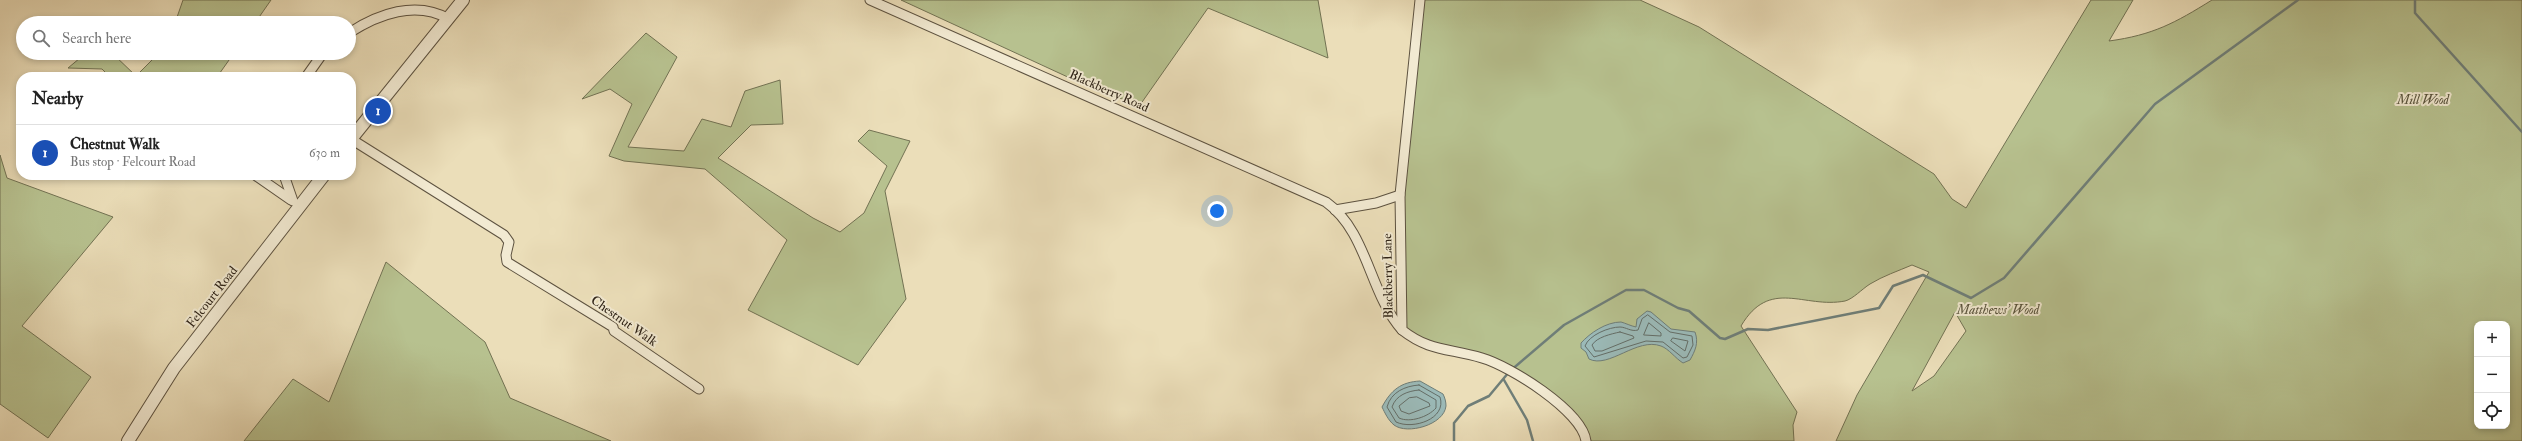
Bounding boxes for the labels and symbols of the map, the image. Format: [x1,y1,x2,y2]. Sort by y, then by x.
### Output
street label: Blackberry Road [1066,66,1152,117]
park label: Mill Wood [2396,92,2451,108]
pin: 1 [365,96,391,126]
your location [1207,201,1227,221]
street label: Blackberry Lane [1379,233,1398,319]
street label: Felcourt Road [183,263,241,331]
street label: Chestnut Walk [588,292,661,350]
park label: Matthews' Wood [1956,302,2041,318]

